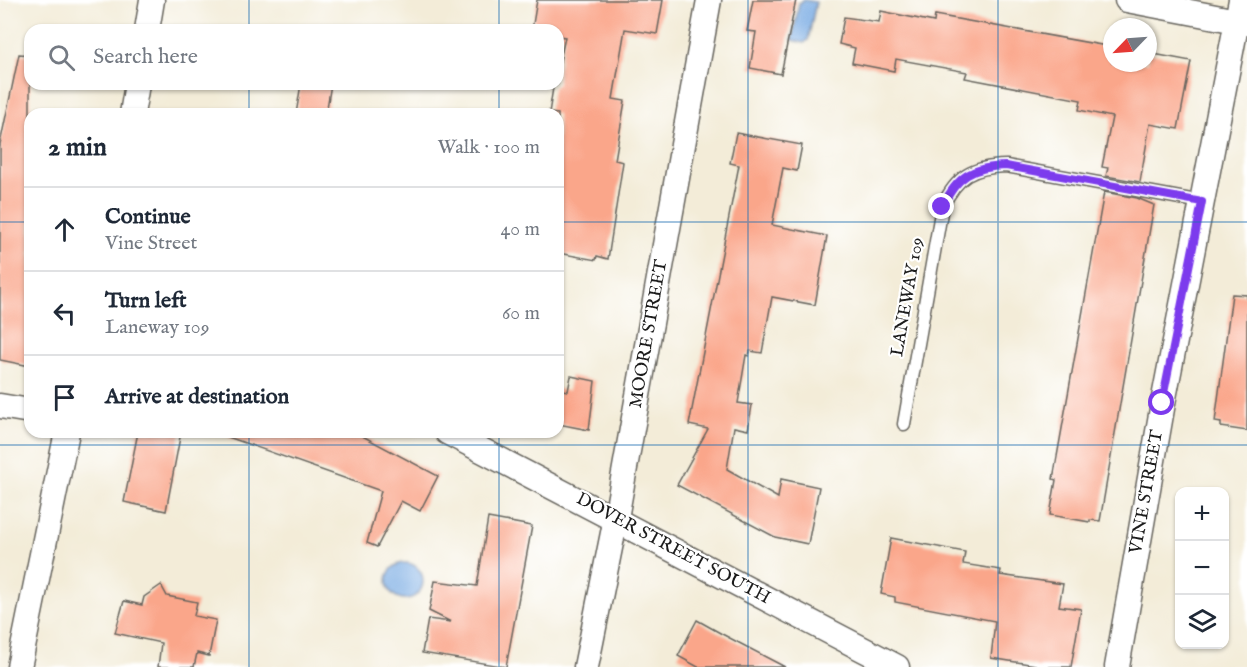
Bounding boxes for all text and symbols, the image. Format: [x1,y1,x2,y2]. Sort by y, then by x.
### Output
north arrow [1103,18,1157,72]
search box [24,24,564,90]
icon: search [45,41,78,74]
text: Search here [93,43,198,71]
text: 2 min [48,131,107,164]
text: Walk · 100 m [437,135,540,160]
route end [928,193,954,219]
text: Continue [105,203,191,231]
icon: ahead [48,213,81,246]
text: 40 m [501,217,540,242]
text: Vine Street [105,231,197,256]
street label: LANEWAY 109 [886,236,930,358]
street label: MOORE STREET [625,258,673,410]
text: Turn left [105,287,187,315]
icon: left [48,297,81,330]
text: 60 m [502,301,540,326]
text: Laneway 109 [105,315,209,340]
icon: arrive [48,381,81,414]
text: Arrive at destination [105,383,289,411]
route start [1148,389,1174,415]
street label: VINE STREET [1125,428,1169,557]
map controls [1175,487,1229,649]
button: + [1175,487,1229,541]
street label: DOVER STREET SOUTH [572,488,774,610]
button: − [1175,541,1229,595]
button: layers [1175,595,1229,649]

